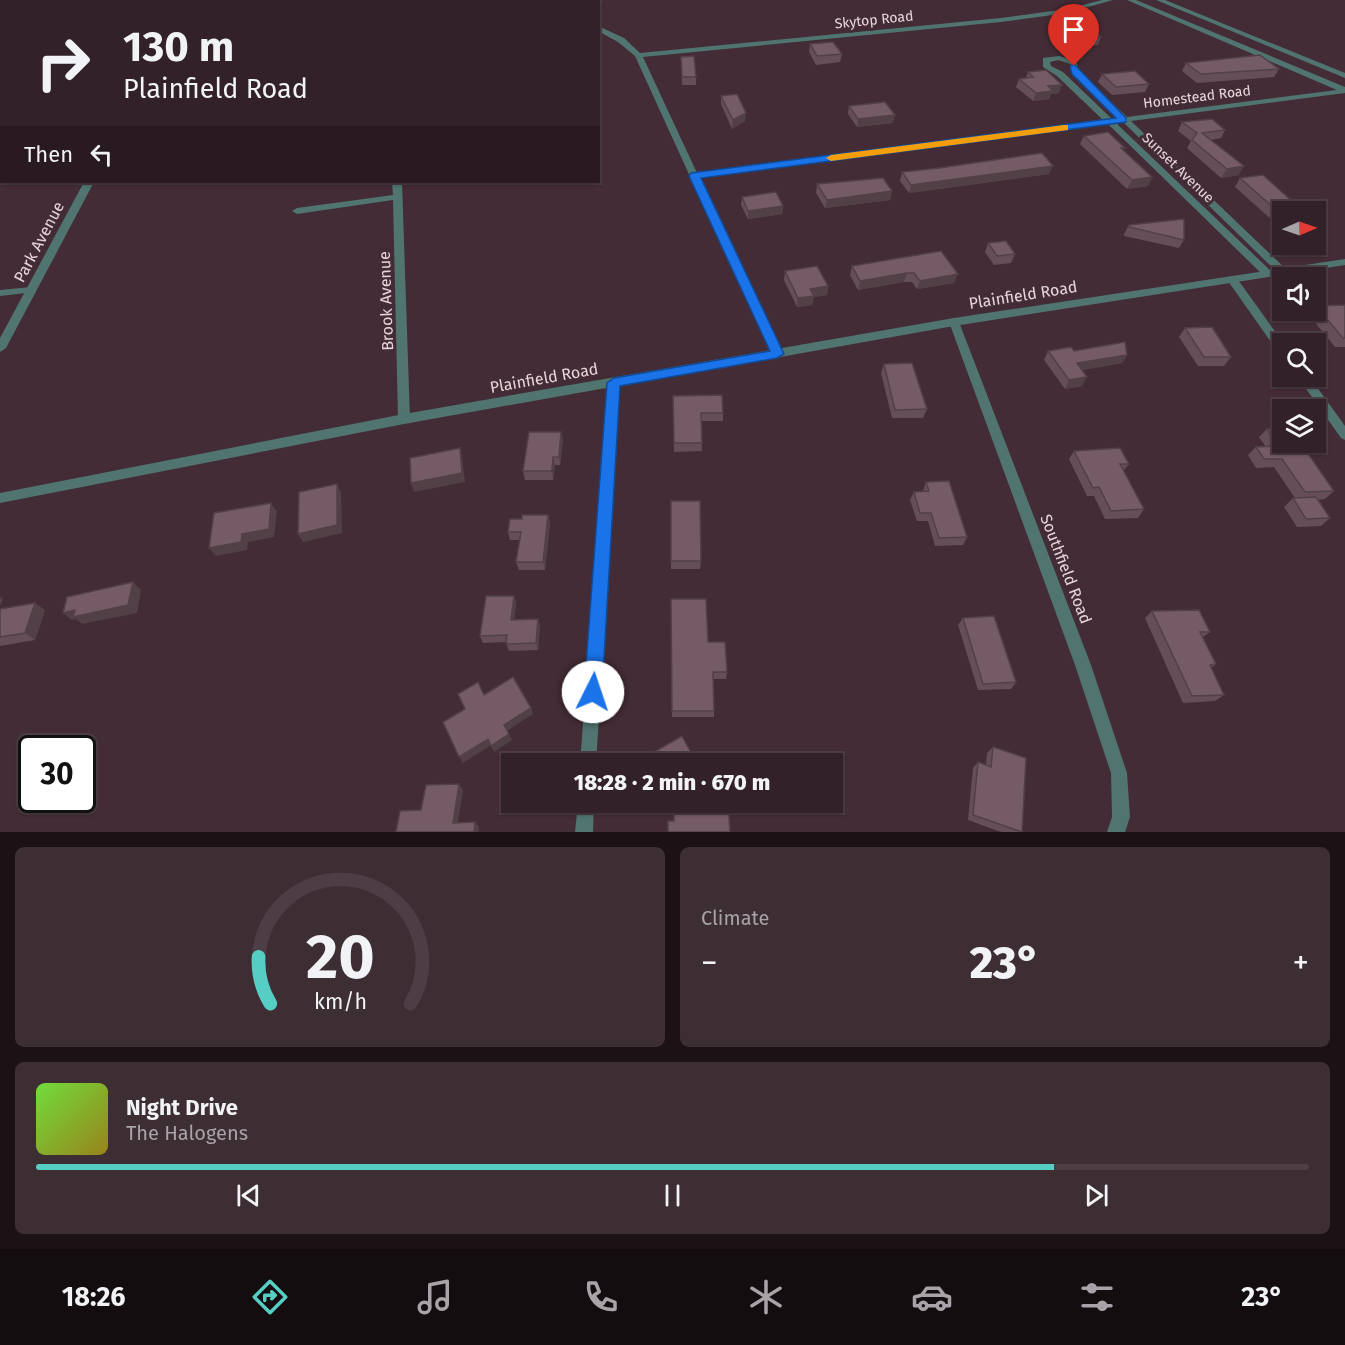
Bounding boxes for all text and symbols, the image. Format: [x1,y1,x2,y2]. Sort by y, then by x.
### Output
pin [1048,4,1099,66]
street label: Skytop Road [834,7,914,33]
icon: arrive [1057,13,1090,46]
text: 130 m [123,22,234,72]
icon: right [24,24,102,102]
text: Plainfield Road [123,73,308,105]
street label: Homestead Road [1142,82,1252,112]
street label: Sunset Avenue [1139,129,1217,207]
icon: left [85,138,118,171]
text: Then [24,141,73,168]
street label: Park Avenue [10,198,68,286]
north arrow [1272,201,1326,255]
map controls [1272,201,1326,453]
street label: Brook Avenue [375,251,397,351]
button: sound [1272,267,1326,321]
street label: Plainfield Road [967,277,1079,313]
button: search [1272,333,1326,387]
street label: Plainfield Road [488,359,600,397]
button: layers [1272,399,1326,453]
street label: Southfield Road [1036,512,1096,626]
position arrow [561,660,625,724]
speed limit sign: 30 [18,735,96,813]
text: 18:28 · 2 min · 670 m [574,769,770,796]
text: Climate [701,906,769,930]
text: 20 [306,920,374,995]
text: 23° [970,936,1040,990]
text: − [701,943,718,983]
text: + [1293,943,1309,983]
text: km/h [313,989,367,1015]
text: Night Drive [126,1094,238,1121]
text: The Halogens [126,1121,248,1145]
icon: previous [232,1179,265,1212]
icon: pause [656,1179,689,1212]
icon: next [1080,1179,1113,1212]
icon: directions [249,1276,291,1318]
icon: music [414,1276,456,1318]
icon: phone [580,1276,622,1318]
icon: climate [745,1276,787,1318]
icon: car [911,1276,953,1318]
icon: filters [1076,1276,1118,1318]
text: 18:26 [62,1281,126,1313]
text: 23° [1241,1281,1283,1313]

